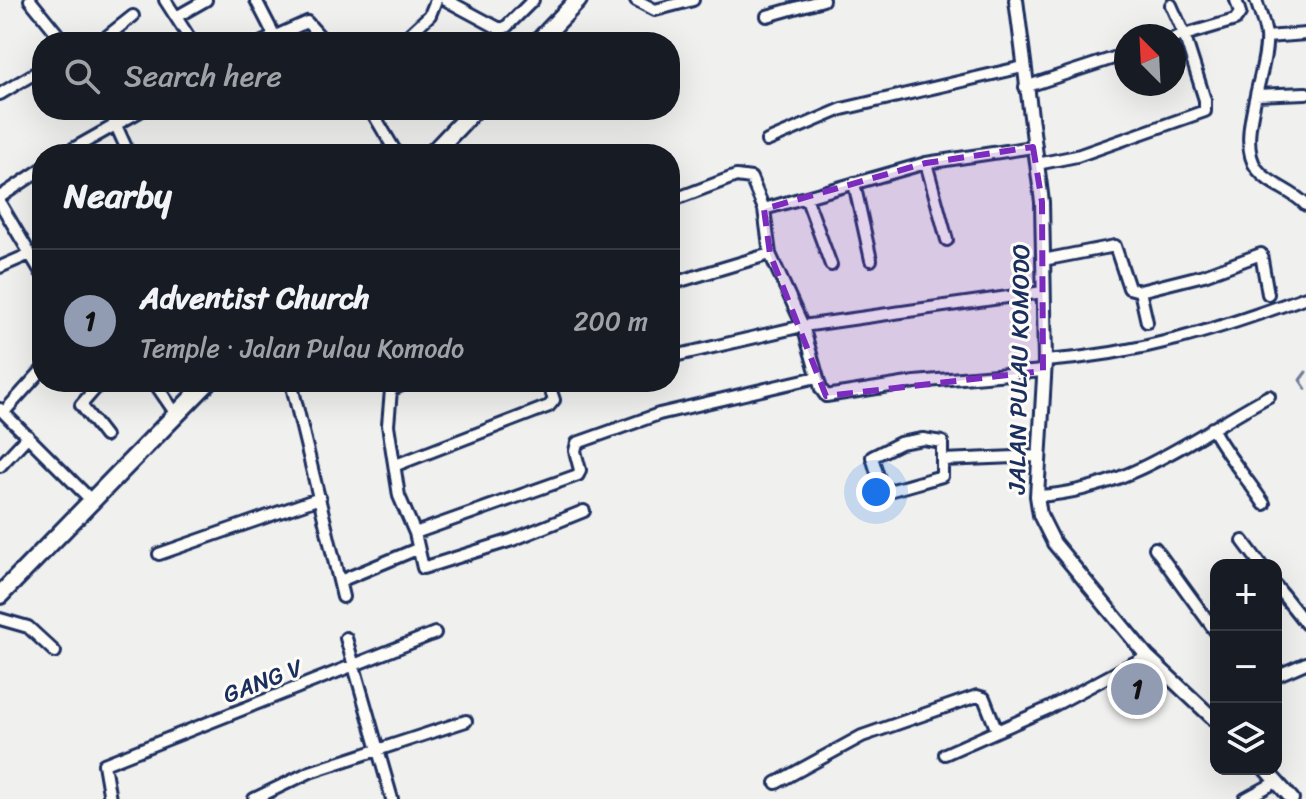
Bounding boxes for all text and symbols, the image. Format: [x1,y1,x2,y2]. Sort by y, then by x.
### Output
north arrow [1114,24,1186,96]
search box [32,32,680,120]
text: Search here [124,49,282,103]
icon: search [60,54,104,98]
text: Nearby [64,166,172,226]
street label: JALAN PULAU KOMODO [996,243,1042,496]
text: Adventist Church [140,271,370,325]
text: 1 [84,298,96,344]
text: 200 m [573,298,648,344]
text: Temple · Jalan Pulau Komodo [140,325,464,371]
your location [856,472,896,512]
map controls [1210,559,1282,775]
button: + [1210,559,1282,631]
button: − [1210,631,1282,703]
street label: GANG V [217,646,310,715]
pin: 1 [1111,659,1163,719]
button: layers [1210,703,1282,775]

